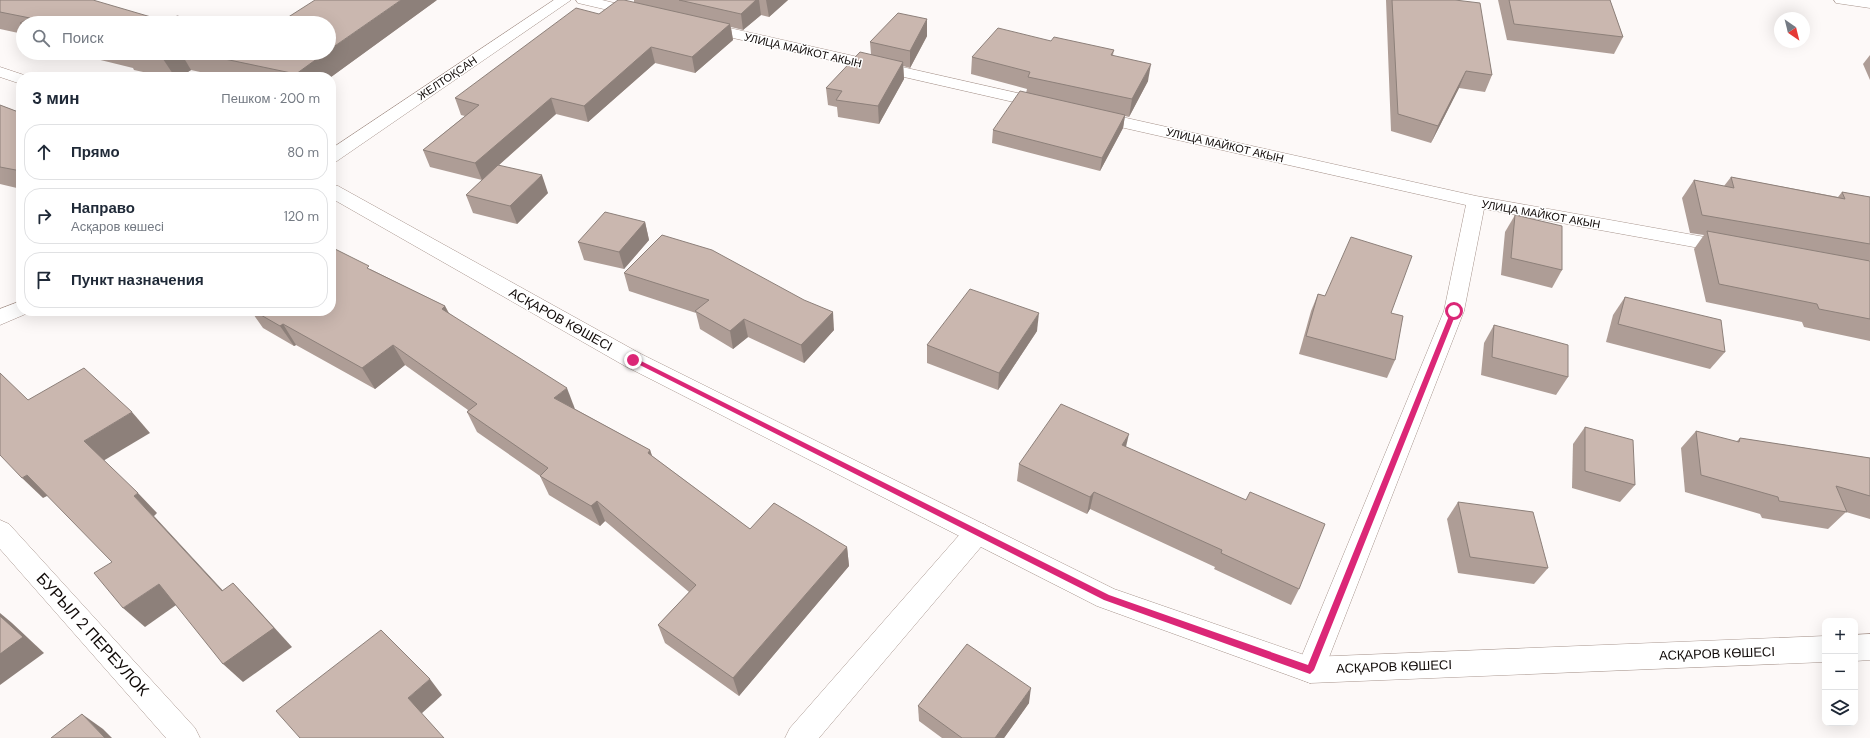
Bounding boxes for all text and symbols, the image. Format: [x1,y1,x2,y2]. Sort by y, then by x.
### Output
north arrow [1774,12,1810,48]
search box [16,16,336,60]
icon: search [30,27,52,49]
text: Поиск [62,28,104,48]
street label: УЛИЦА МАЙКОТ АКЫН [743,30,863,70]
street label: ЖЕЛТОҚСАН [415,53,480,103]
text: 3 мин [32,87,80,109]
text: Пешком · 200 m [221,90,320,107]
street label: УЛИЦА МАЙКОТ АКЫН [1165,125,1285,165]
icon: ahead [33,141,55,163]
text: Прямо [71,142,120,162]
text: 80 m [287,144,319,161]
street label: УЛИЦА МАЙКОТ АКЫН [1480,197,1602,231]
text: Направо [71,198,135,218]
icon: right [33,205,55,227]
text: 120 m [284,208,319,225]
text: Асқаров көшесі [71,218,164,235]
icon: arrive [33,269,55,291]
text: Пункт назначения [71,270,204,290]
street label: АСҚАРОВ КӨШЕСІ [506,284,616,355]
route start [1445,302,1463,320]
route end [624,351,642,369]
street label: БУРЫЛ 2 ПЕРЕУЛОК [32,568,154,701]
map controls [1822,618,1858,726]
button: + [1822,618,1858,654]
street label: АСҚАРОВ КӨШЕСІ [1659,643,1775,664]
button: − [1822,654,1858,690]
street label: АСҚАРОВ КӨШЕСІ [1336,656,1452,677]
button: layers [1822,690,1858,726]

